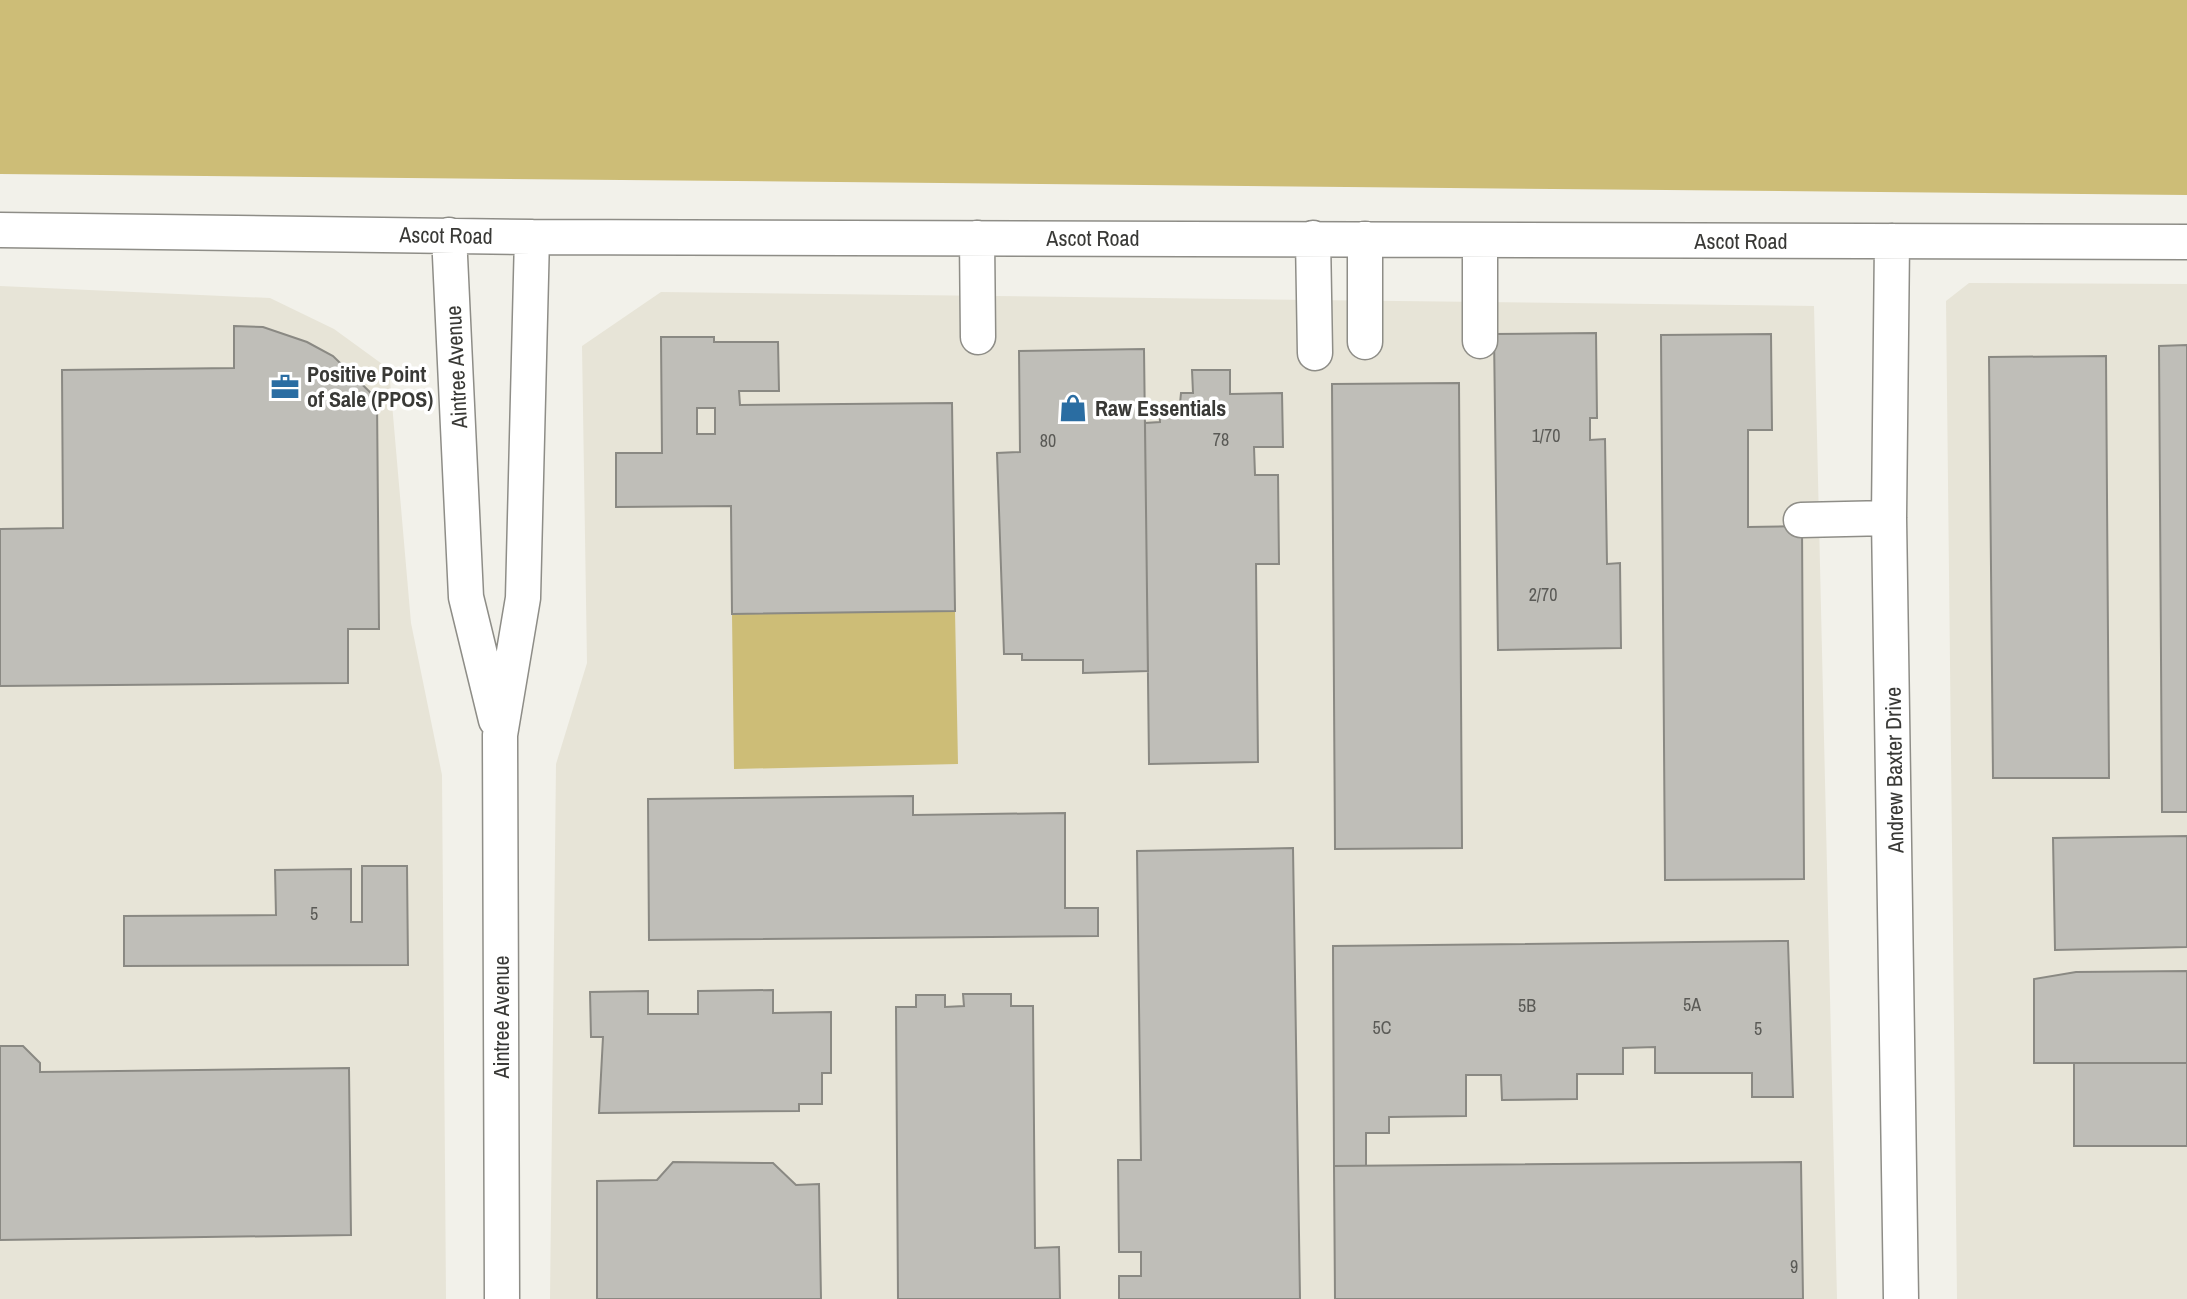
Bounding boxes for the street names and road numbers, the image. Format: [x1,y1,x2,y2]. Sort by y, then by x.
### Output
street label: Ascot Road [398,219,493,251]
street label: Ascot Road [1045,223,1140,253]
street label: Ascot Road [1693,226,1788,256]
street label: Aintree Avenue [438,305,474,430]
street label: Andrew Baxter Drive [1878,687,1910,854]
street label: Aintree Avenue [486,955,516,1080]

